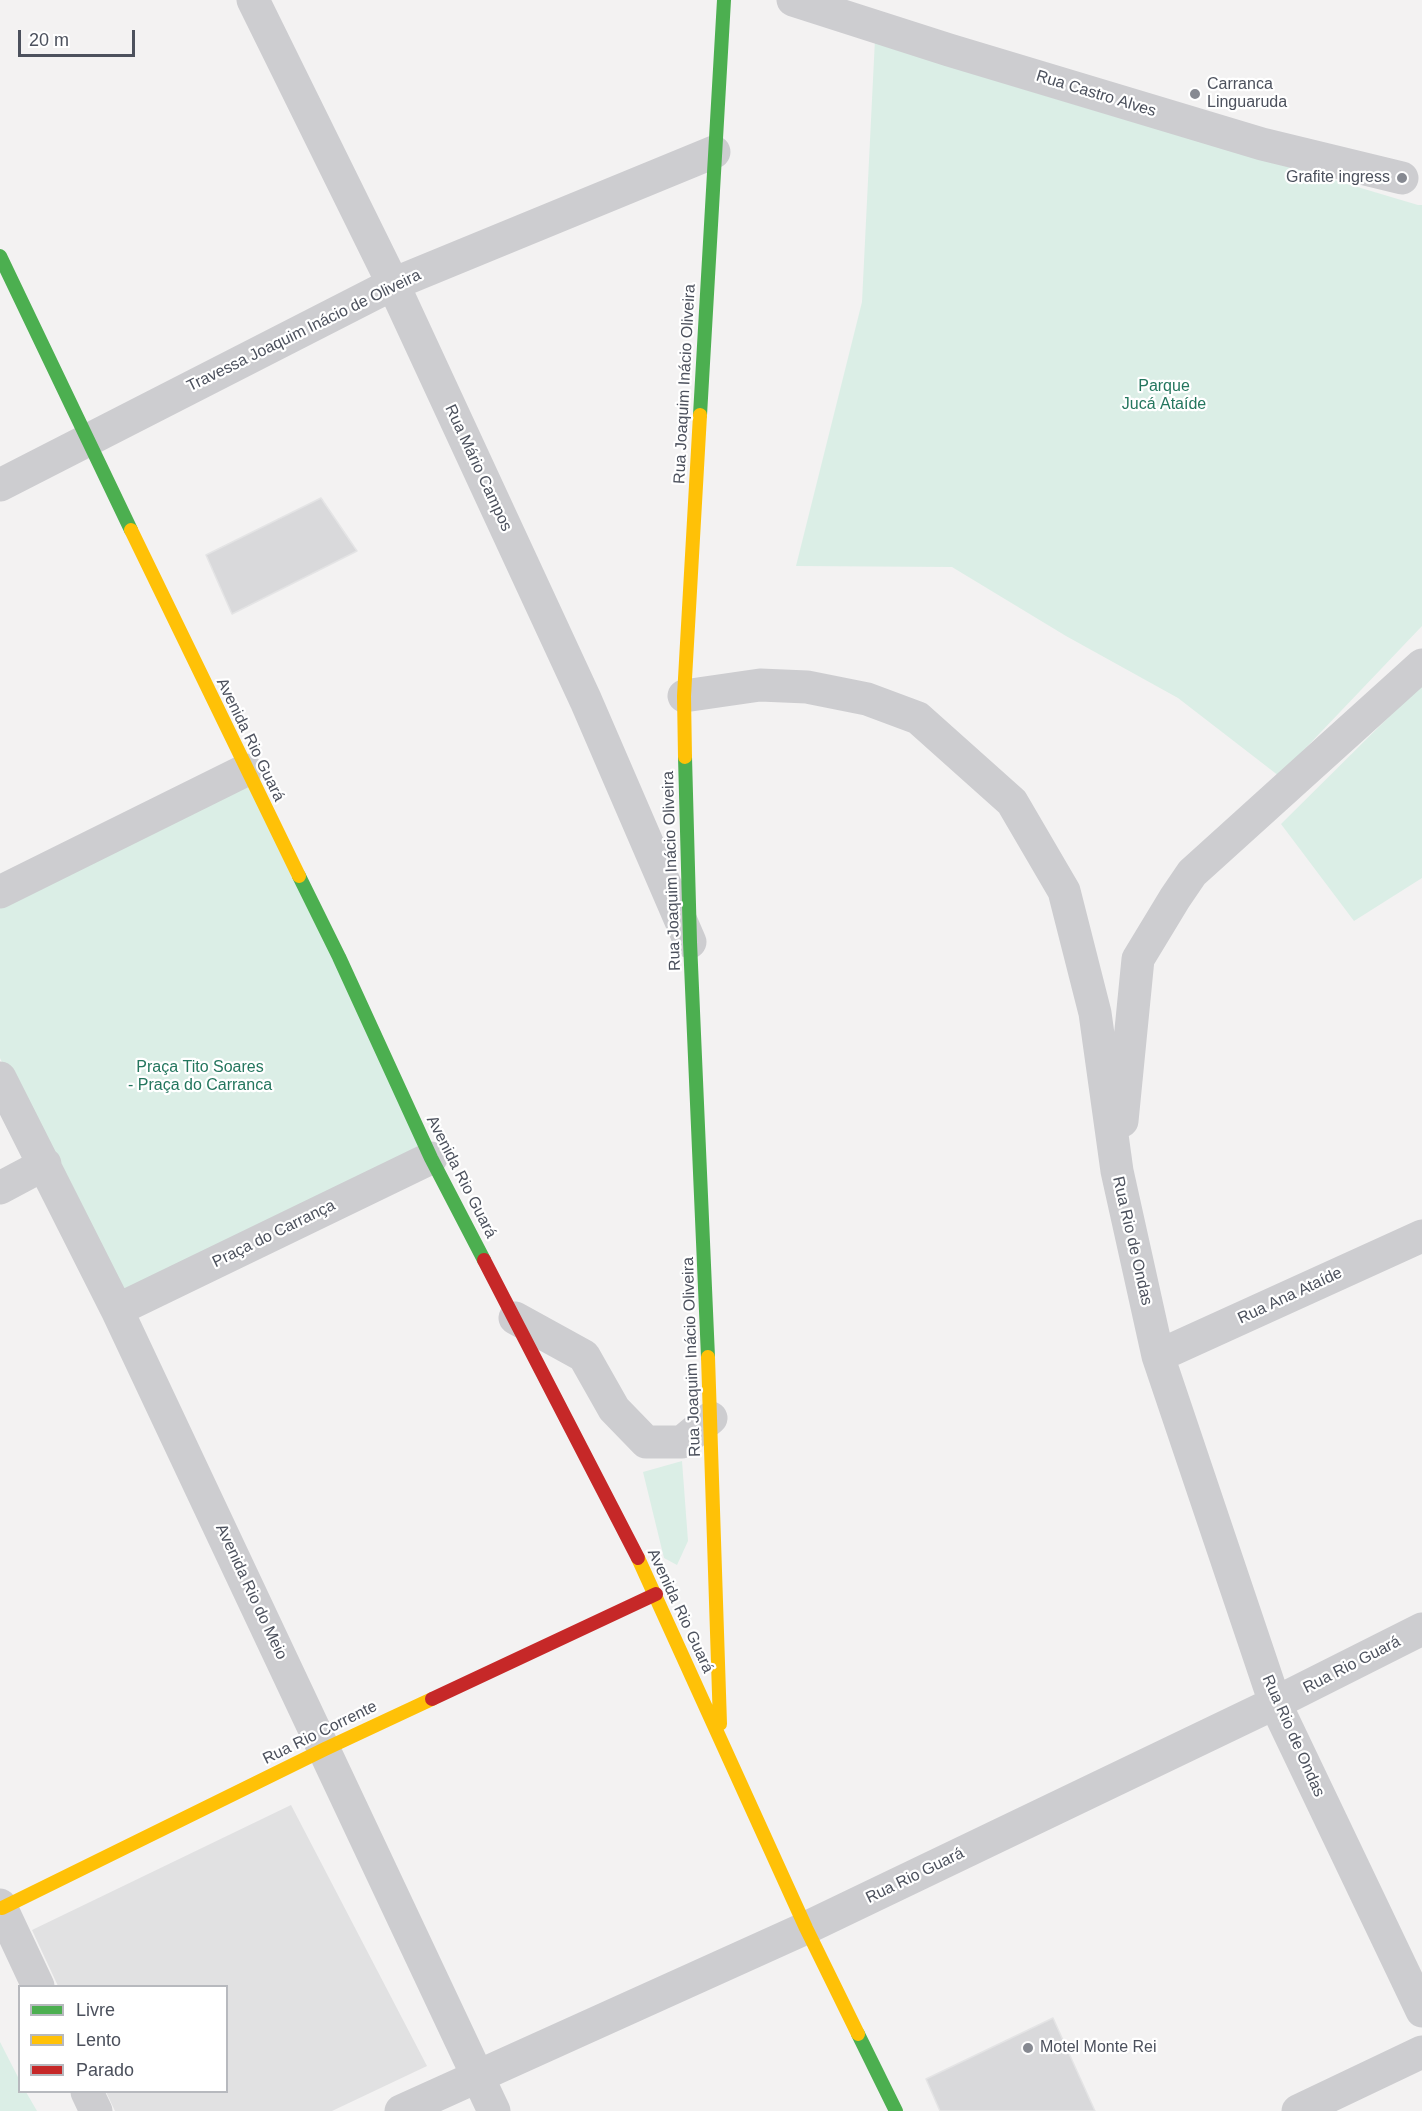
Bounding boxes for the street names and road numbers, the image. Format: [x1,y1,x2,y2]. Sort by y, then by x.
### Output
street label: Rua Castro Alves [1034,67,1158,121]
street label: Travessa Joaquim Inácio de Oliveira [184,266,424,396]
street label: Rua Joaquim Inácio Oliveira [670,284,700,484]
street label: Rua Mário Campos [440,401,516,535]
street label: Avenida Rio Guará [212,675,288,805]
street label: Rua Joaquim Inácio Oliveira [659,771,685,971]
street label: Avenida Rio Guará [422,1113,500,1241]
street label: Rua Rio de Ondas [1108,1175,1156,1307]
street label: Praça do Carrança [209,1196,339,1272]
street label: Rua Joaquim Inácio Oliveira [679,1257,705,1457]
street label: Rua Ana Ataíde [1235,1263,1345,1329]
street label: Avenida Rio do Meio [211,1521,291,1663]
street label: Avenida Rio Guará [643,1546,717,1676]
street label: Rua Rio Guará [1300,1632,1404,1698]
street label: Rua Rio de Ondas [1257,1672,1329,1800]
street label: Rua Rio Corrente [260,1697,380,1769]
street label: Rua Rio Guará [863,1844,967,1908]

